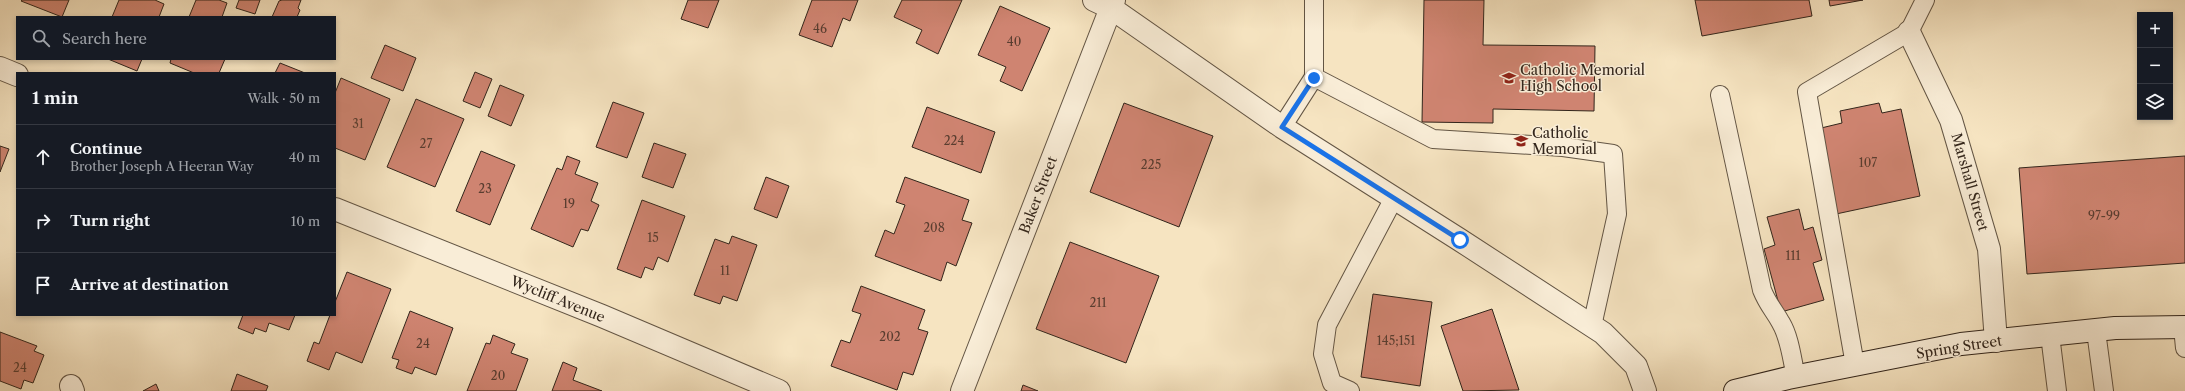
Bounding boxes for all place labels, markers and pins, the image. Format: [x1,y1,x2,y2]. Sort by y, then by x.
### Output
place label: Catholic Memorial High School [1520,61,1645,95]
school or university icon: Catholic Memorial High School [1501,70,1517,86]
place label: Catholic Memorial [1532,124,1597,158]
school or university icon: Catholic Memorial [1513,133,1529,149]

